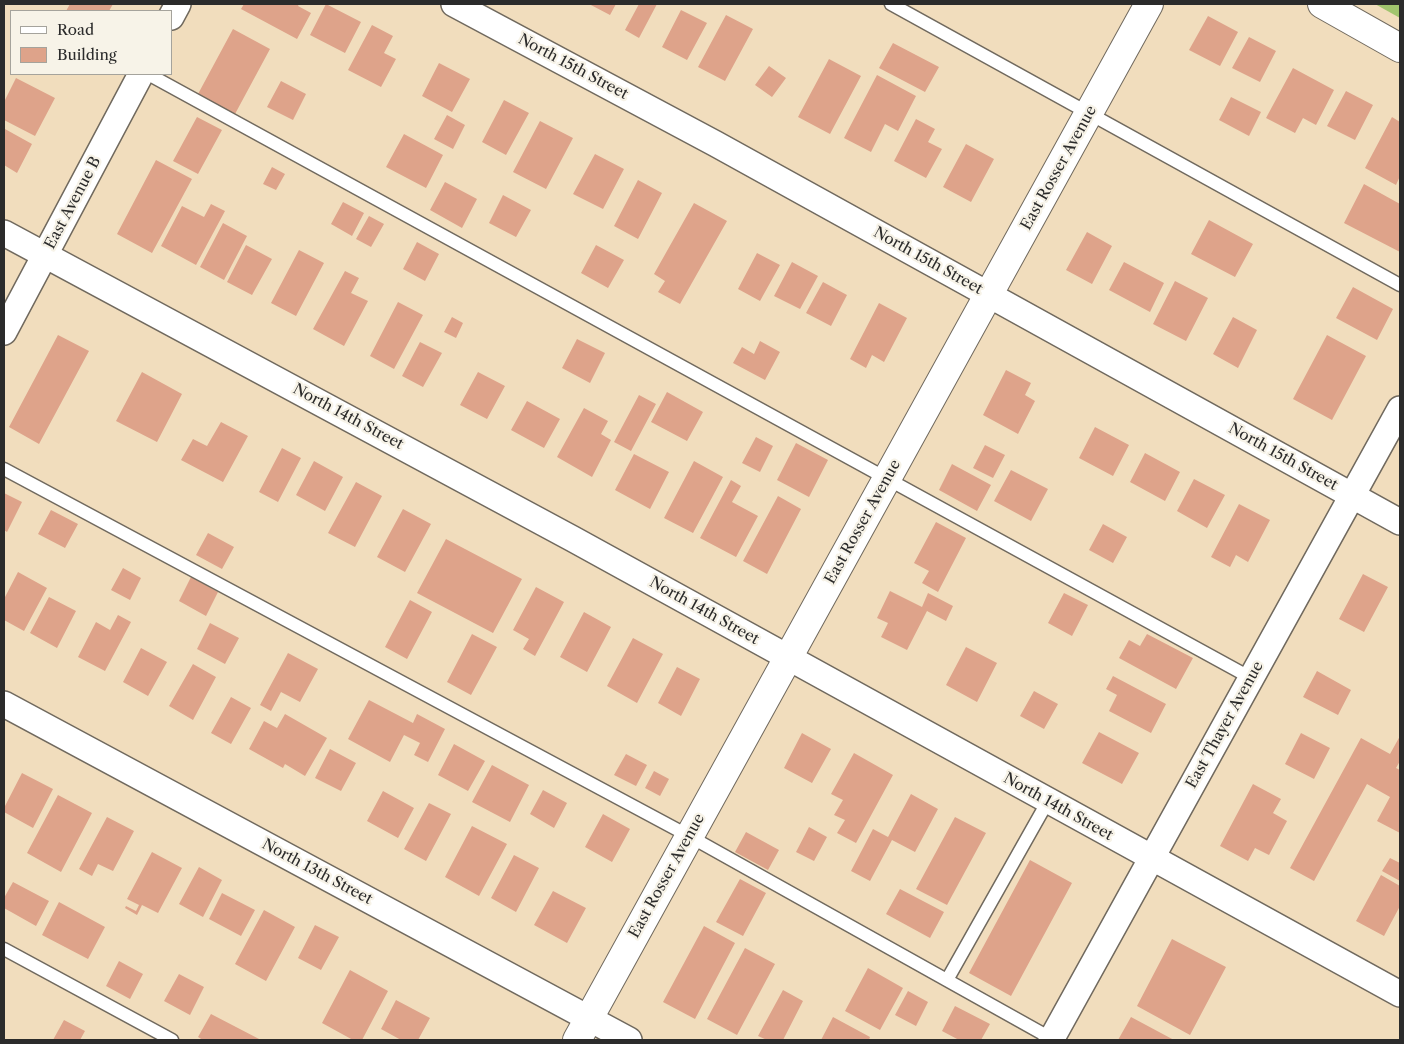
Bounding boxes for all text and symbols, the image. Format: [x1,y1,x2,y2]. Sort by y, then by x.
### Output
legend [10,10,172,75]
text: Road [57,20,94,39]
street label: North 15th Street [515,30,631,104]
text: Building [57,45,117,64]
street label: East Rosser Avenue [1017,103,1101,233]
street label: East Avenue B [41,154,105,252]
street label: North 15th Street [870,224,986,298]
street label: North 14th Street [290,380,406,454]
street label: North 15th Street [1225,420,1341,494]
street label: East Rosser Avenue [821,457,905,587]
street label: North 14th Street [646,573,762,649]
street label: East Thayer Avenue [1183,658,1267,792]
street label: North 14th Street [1000,769,1116,845]
street label: East Rosser Avenue [625,811,709,941]
street label: North 13th Street [259,835,375,909]

